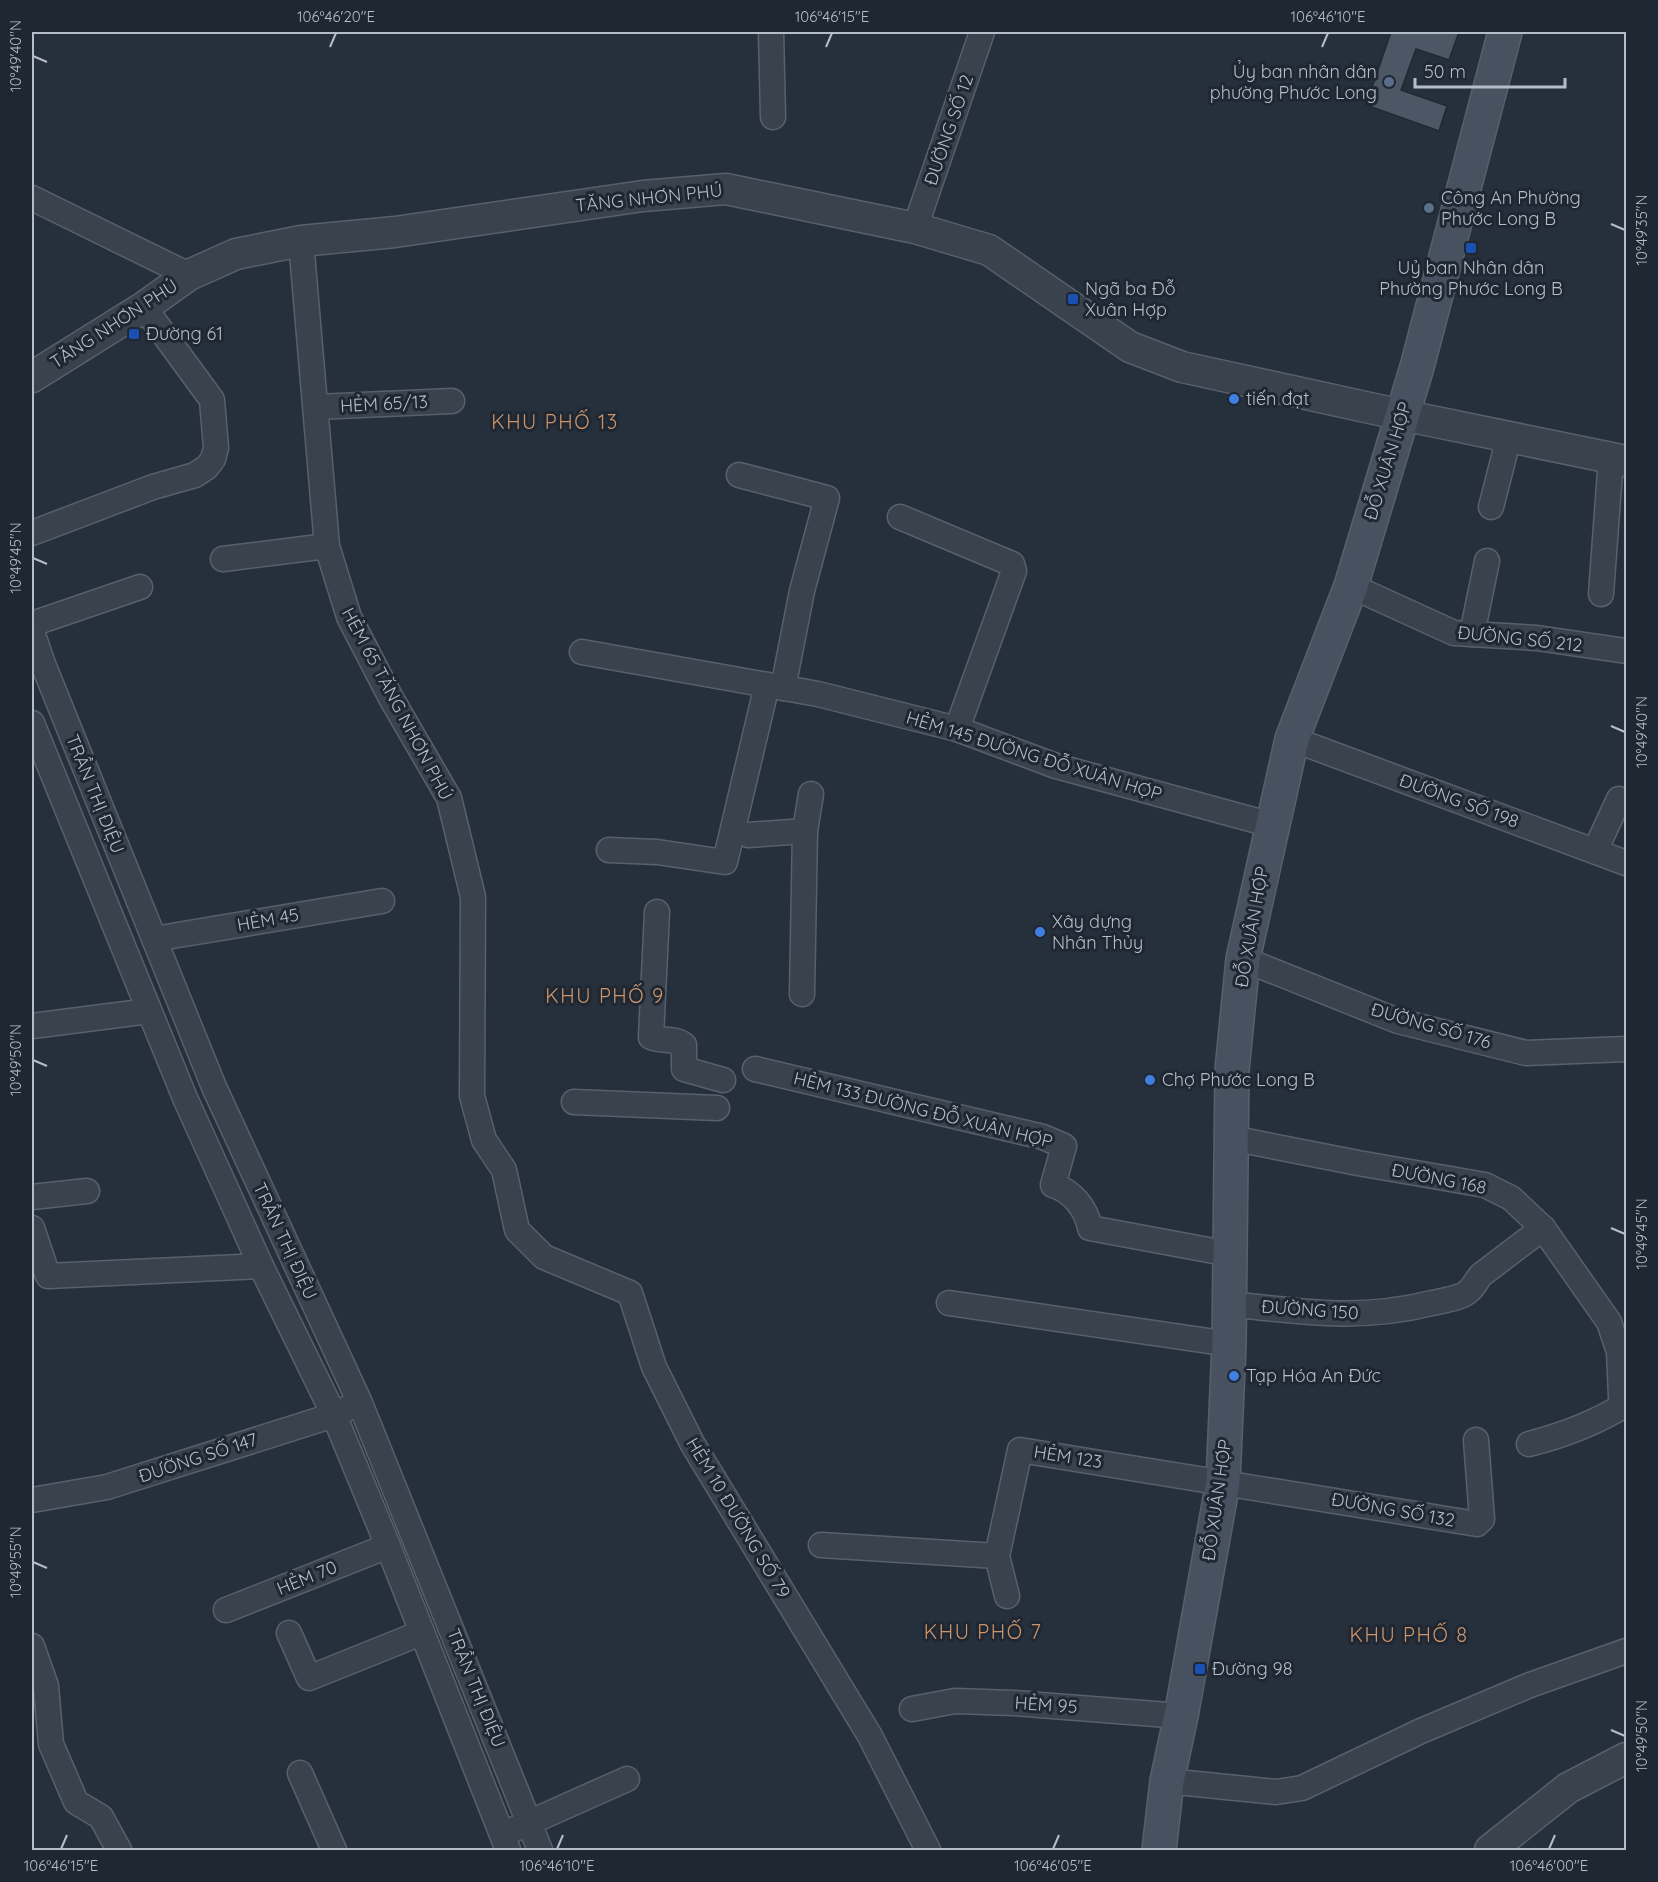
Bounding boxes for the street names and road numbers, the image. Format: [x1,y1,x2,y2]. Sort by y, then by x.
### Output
street label: ĐƯỜNG SỐ 12 [919,71,978,188]
street label: TĂNG NHƠN PHÚ [574,178,723,217]
street label: TĂNG NHƠN PHÚ [46,274,182,373]
street label: HẺM 65/13 [339,390,428,417]
street label: ĐỖ XUÂN HỢP [1357,398,1416,523]
street label: HẺM 65 TĂNG NHƠN PHÚ [337,604,458,804]
street label: ĐƯỜNG SỐ 212 [1456,621,1584,657]
street label: HẺM 145 ĐƯỜNG ĐỖ XUÂN HỢP [904,704,1165,805]
street label: TRẦN THỊ ĐIỆU [61,731,131,857]
street label: ĐƯỜNG SỐ 198 [1396,768,1522,833]
street label: ĐỖ XUÂN HỢP [1228,864,1273,989]
street label: HẺM 45 [235,903,301,936]
street label: ĐƯỜNG SỐ 176 [1368,997,1494,1054]
street label: HẺM 133 ĐƯỜNG ĐỖ XUÂN HỢP [791,1064,1055,1153]
street label: ĐƯỜNG 168 [1390,1158,1488,1199]
street label: TRẦN THỊ ĐIỆU [248,1178,323,1303]
street label: ĐƯỜNG 150 [1261,1295,1359,1324]
street label: ĐƯỜNG SỐ 147 [136,1428,260,1488]
street label: HẺM 10 ĐƯỜNG SỐ 79 [681,1433,796,1602]
street label: ĐỖ XUÂN HỢP [1195,1437,1236,1562]
street label: HẺM 123 [1032,1440,1104,1473]
street label: ĐƯỜNG SỐ 132 [1330,1487,1457,1532]
street label: HẺM 70 [273,1555,340,1600]
street label: TRẦN THỊ ĐIỆU [442,1625,512,1751]
street label: HẺM 95 [1014,1691,1078,1718]

